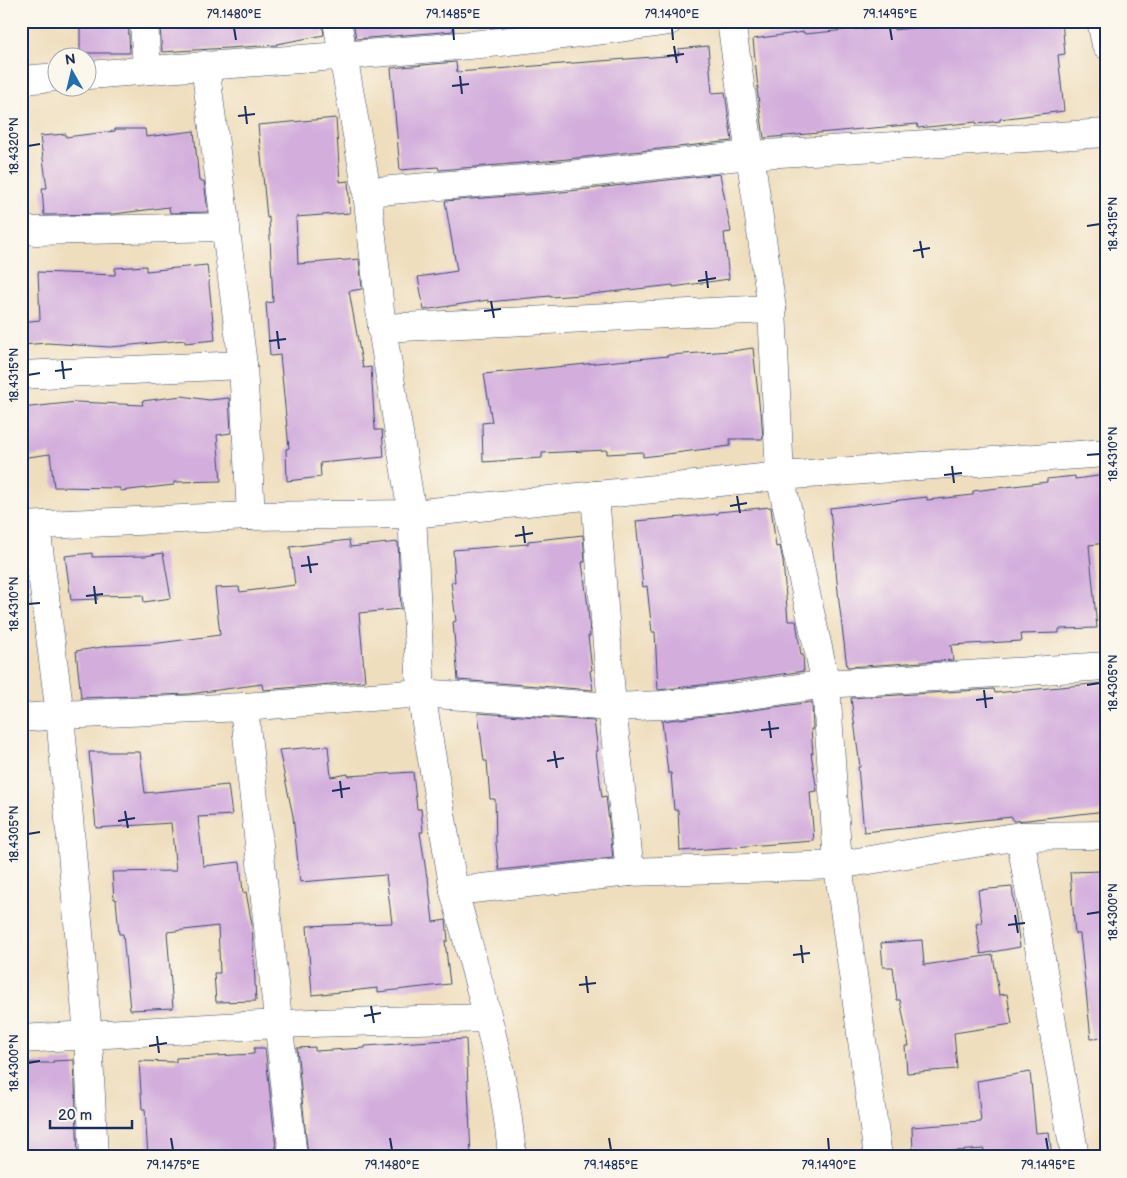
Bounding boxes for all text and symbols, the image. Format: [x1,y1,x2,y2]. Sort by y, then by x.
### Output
text: 79.1480°E [207,7,261,22]
text: 79.1485°E [426,7,480,22]
text: 79.1490°E [645,7,699,22]
text: 79.1495°E [863,7,917,22]
north arrow [48,48,98,98]
text: N [64,50,77,69]
text: 18.4320°N [7,117,22,175]
text: 18.4315°N [1106,197,1121,251]
text: 18.4315°N [7,348,22,402]
text: 18.4310°N [1106,427,1121,481]
text: 18.4310°N [7,577,22,631]
text: 18.4305°N [1106,654,1121,712]
text: 18.4305°N [7,805,22,863]
text: 18.4300°N [1106,883,1121,941]
text: 18.4300°N [7,1034,22,1092]
scale bar [50,1098,132,1130]
text: 20 m [58,1106,92,1125]
text: 79.1475°E [146,1158,200,1173]
text: 79.1480°E [365,1158,419,1173]
text: 79.1485°E [584,1158,638,1173]
text: 79.1490°E [802,1158,856,1173]
text: 79.1495°E [1021,1158,1075,1173]

